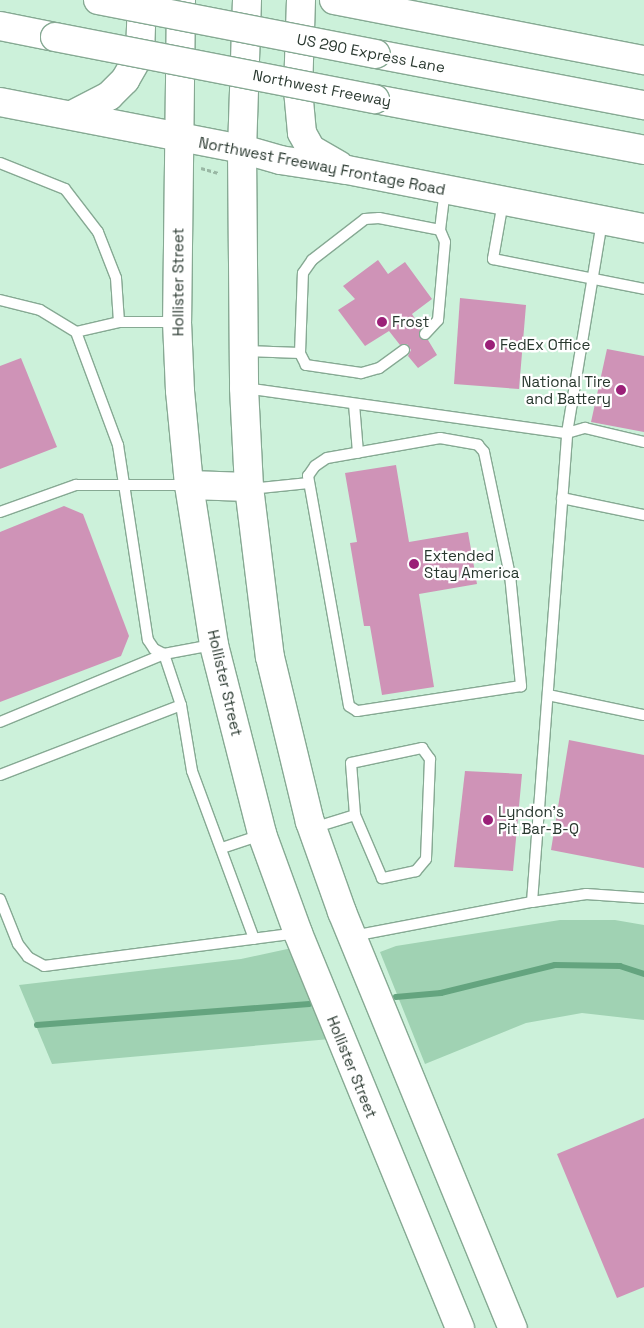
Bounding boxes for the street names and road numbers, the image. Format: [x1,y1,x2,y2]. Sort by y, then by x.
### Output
street label: US 290 Express Lane [295,30,447,76]
street label: Northwest Freeway [251,66,393,110]
street label: Northwest Freeway Frontage Road [197,133,447,199]
street label: Hollister Street [169,228,187,336]
street label: Hollister Street [204,628,246,738]
street label: Hollister Street [323,1013,381,1121]

